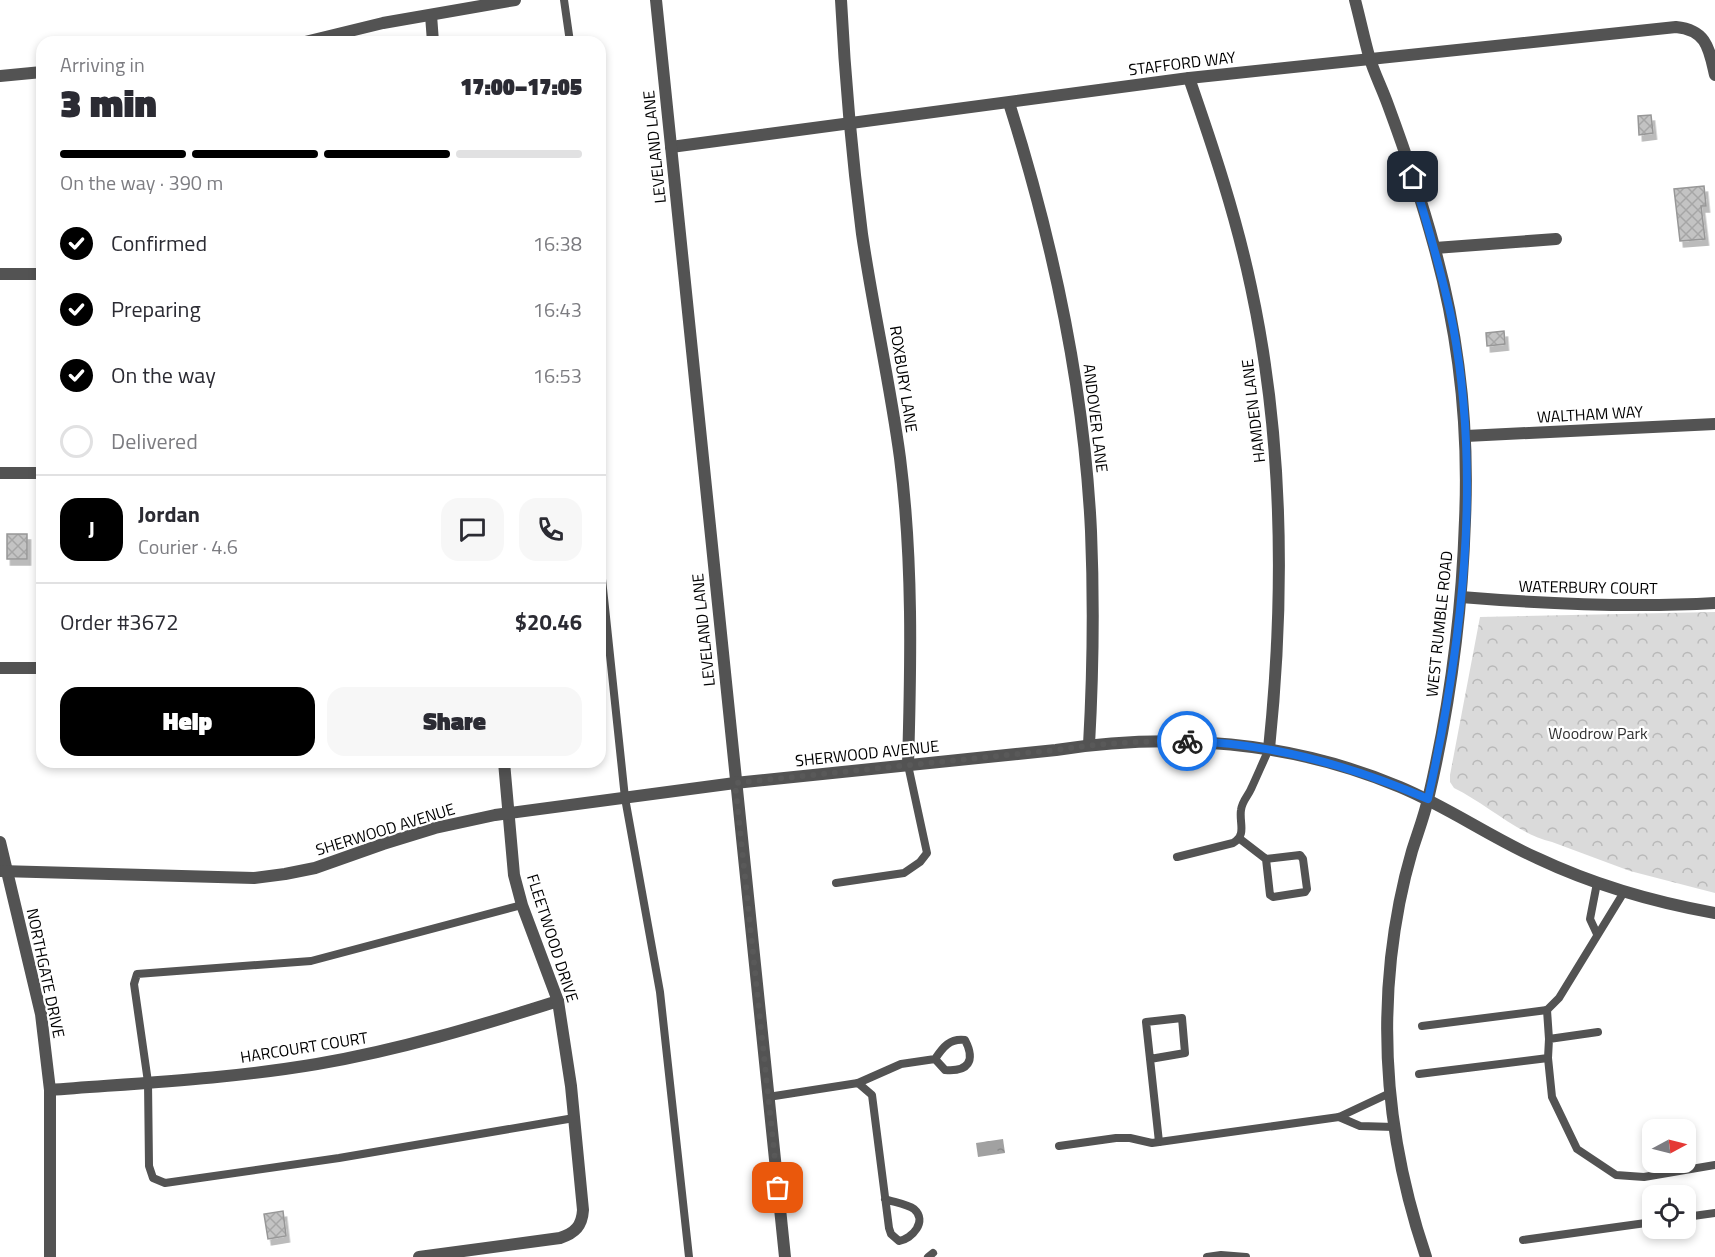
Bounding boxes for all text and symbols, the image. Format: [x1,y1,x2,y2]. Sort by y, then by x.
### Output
street label: STAFFORD WAY [1127,44,1237,81]
text: Arriving in [60,49,145,80]
text: 17:00–17:05 [460,70,582,104]
text: 3 min [60,73,157,132]
street label: LEVELAND LANE [636,89,672,205]
pin [1387,151,1438,202]
icon: home [1396,160,1429,193]
text: On the way · 390 m [60,167,223,198]
text: Confirmed [111,226,207,260]
icon: check [60,227,93,260]
text: 16:38 [533,228,582,259]
text: Preparing [111,292,201,326]
icon: check [60,293,93,326]
text: 16:43 [533,294,582,325]
street label: ROXBURY LANE [884,324,924,434]
text: On the way [111,358,216,392]
street label: HAMDEN LANE [1235,358,1271,464]
icon: check [60,359,93,392]
text: 16:53 [533,360,582,391]
street label: ANDOVER LANE [1077,362,1115,474]
street label: WALTHAM WAY [1536,399,1644,429]
text: Delivered [111,424,198,458]
text: Jordan [138,497,200,531]
button: chat [441,498,504,561]
button: phone [519,498,582,561]
text: J [88,512,95,546]
text: Courier · 4.6 [138,531,238,562]
street label: WEST RUMBLE ROAD [1419,550,1459,698]
street label: LEVELAND LANE [685,572,721,688]
street label: WATERBURY COURT [1518,574,1658,600]
text: Order #3672 [60,605,179,639]
text: $20.46 [515,605,582,639]
button: Help [60,687,315,756]
button: Share [327,687,582,756]
courier [1157,711,1217,771]
park label: Woodrow Park [1548,721,1648,745]
icon: bike [1171,725,1204,758]
street label: SHERWOOD AVENUE [794,733,940,772]
street label: SHERWOOD AVENUE [312,796,458,862]
street label: FLEETWOOD DRIVE [521,871,585,1005]
street label: NORTHGATE DRIVE [21,906,71,1040]
street label: HARCOURT COURT [239,1025,370,1069]
north arrow [1642,1119,1696,1173]
map controls [1642,1119,1696,1239]
pin [752,1162,803,1213]
icon: bag [761,1171,794,1204]
button: locate [1642,1185,1696,1239]

